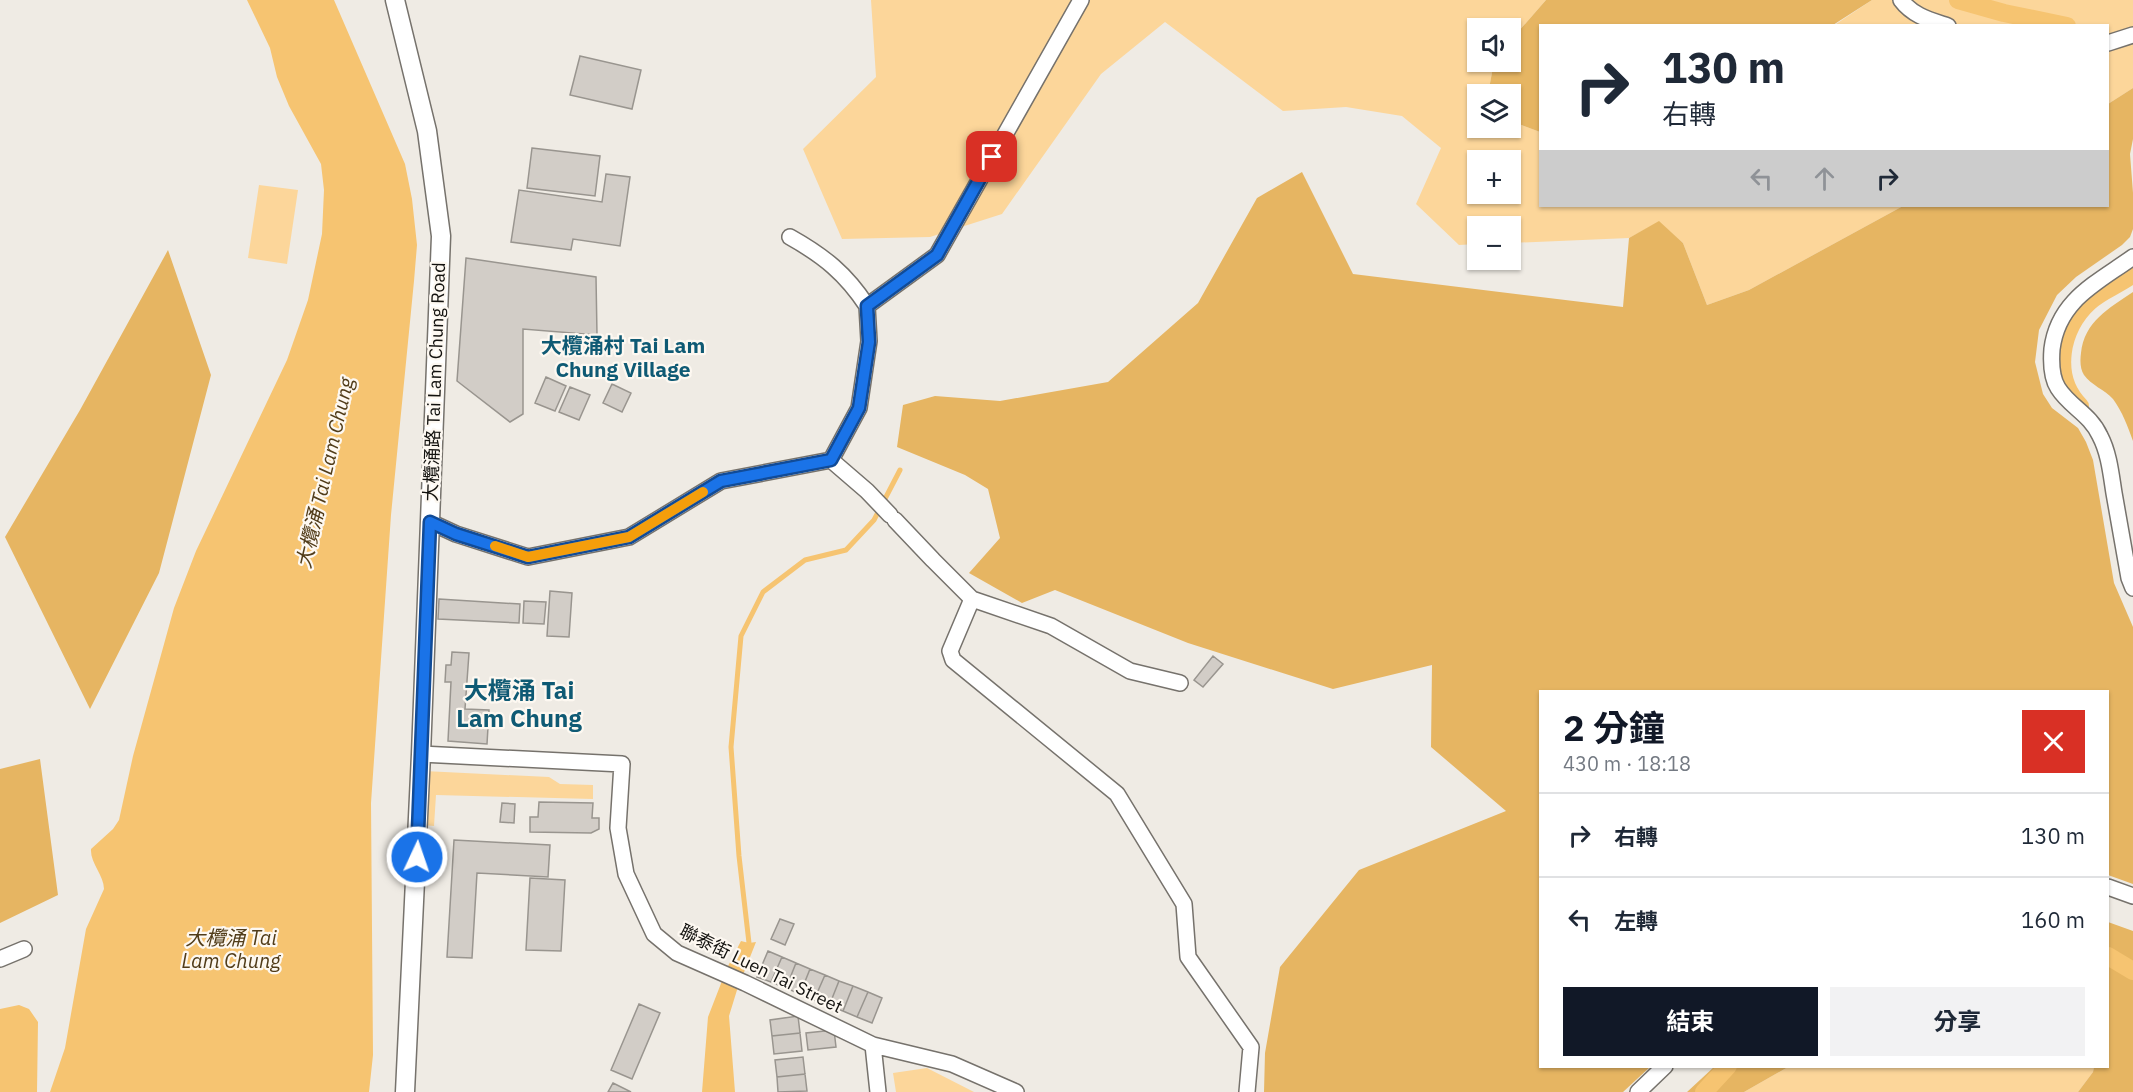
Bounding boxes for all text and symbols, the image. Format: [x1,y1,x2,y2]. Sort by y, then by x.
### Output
map controls [1467,18,1521,270]
button: sound [1467,18,1521,72]
text: 130 m [1662,40,1785,95]
icon: right [1563,48,1641,126]
button: layers [1467,84,1521,138]
text: 右轉 [1662,96,1716,131]
pin [966,131,1017,182]
icon: arrive [975,140,1008,173]
button: + [1467,150,1521,204]
icon: left [1745,162,1778,195]
icon: ahead [1808,162,1841,195]
icon: right [1871,162,1904,195]
button: − [1467,216,1521,270]
street label: 大欖涌路 Tai Lam Chung Road [419,262,450,502]
district label: 大欖涌村 Tai Lam Chung Village [541,331,705,383]
water label: 大欖涌 Tai Lam Chung [289,374,360,571]
district label: 大欖涌 Tai Lam Chung [456,674,582,734]
text: 2 分鐘 [1563,704,1665,751]
button: close [2022,710,2085,773]
text: 430 m · 18:18 [1563,750,1691,777]
icon: right [1563,819,1596,852]
text: 130 m [2021,821,2085,850]
text: 右轉 [1614,822,1658,851]
position arrow [385,825,449,889]
icon: left [1563,903,1596,936]
text: 160 m [2021,905,2085,934]
text: 左轉 [1614,906,1658,935]
street label: 聯泰街 Luen Tai Street [676,919,846,1018]
water label: 大欖涌 Tai Lam Chung [182,924,281,974]
button: 結束 [1563,987,1818,1056]
button: 分享 [1830,987,2085,1056]

